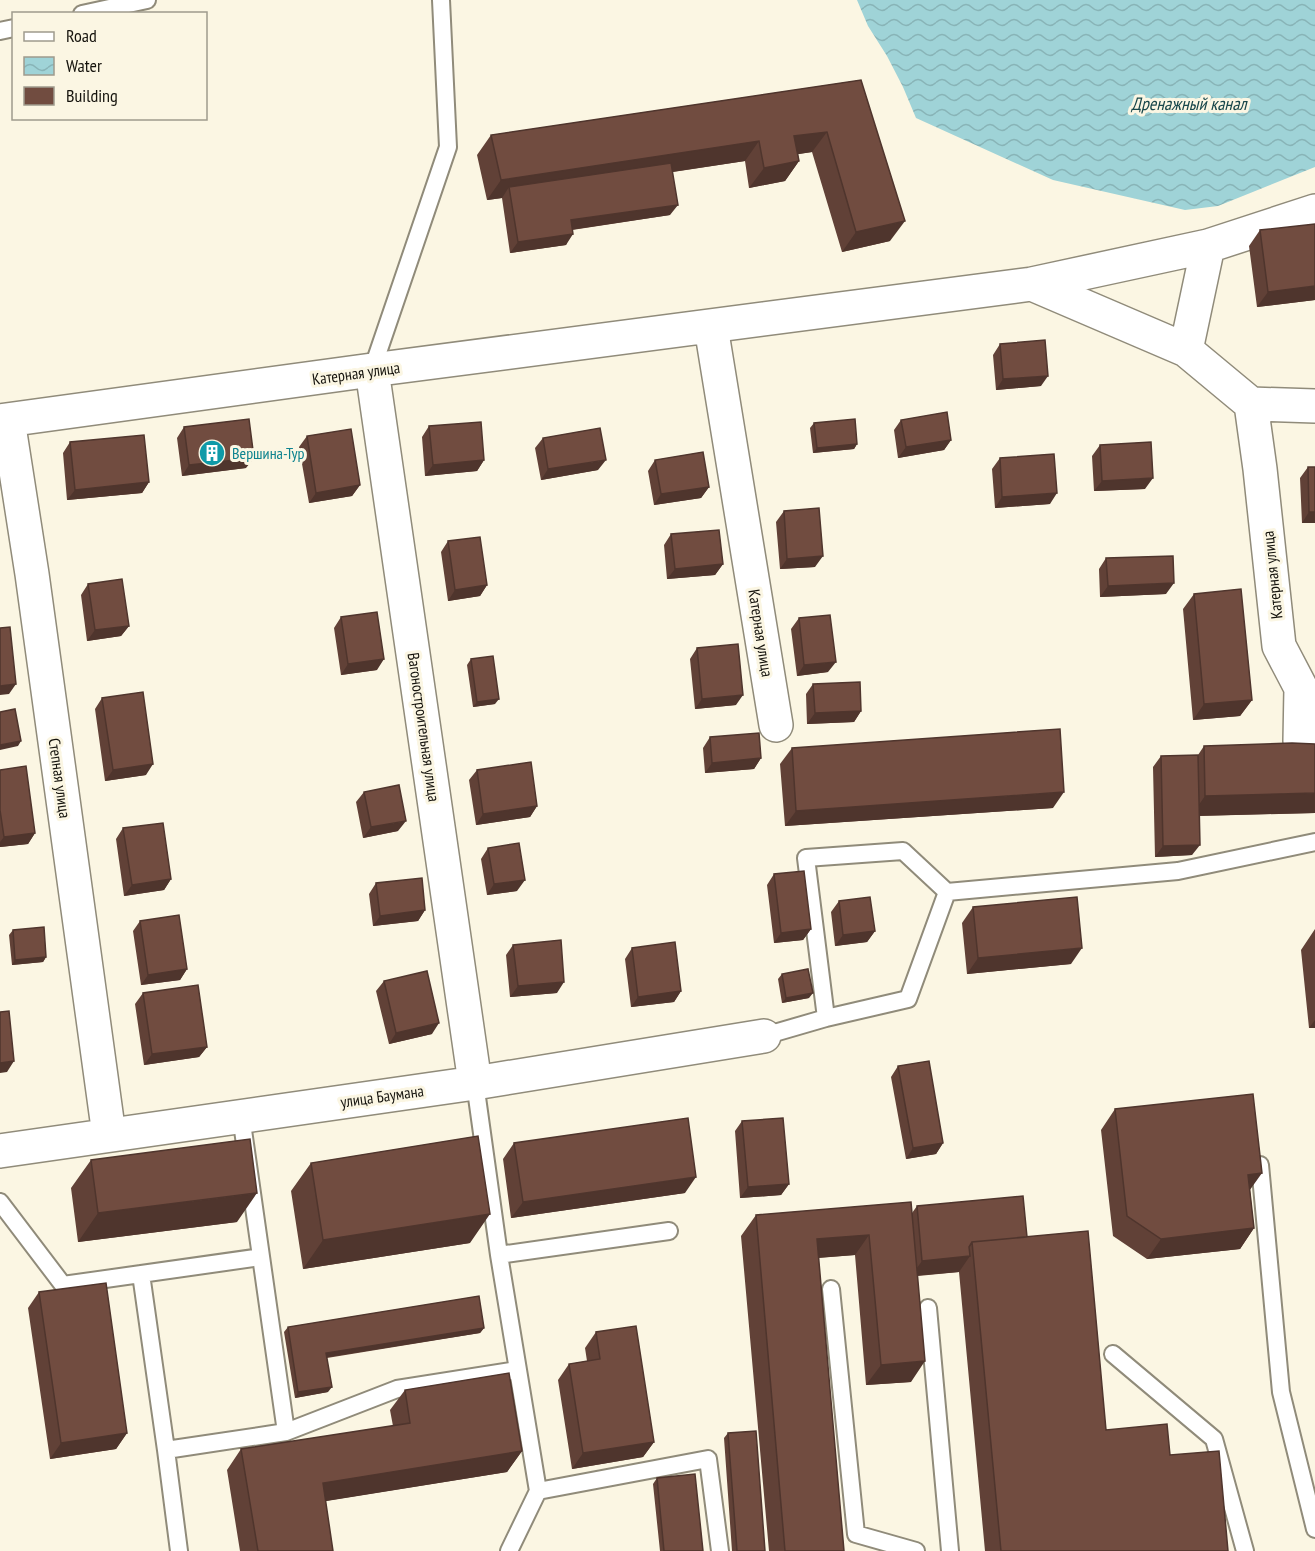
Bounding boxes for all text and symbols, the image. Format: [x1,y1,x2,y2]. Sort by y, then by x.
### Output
legend [12,12,207,120]
text: Road [66,24,97,47]
text: Water [66,54,102,77]
text: Building [66,84,118,107]
water label: Дренажный канал [1130,92,1248,115]
street label: Катерная улица [311,357,401,389]
building icon: Вершина-Тур [197,438,227,468]
place label: Вершина-Тур [232,443,305,463]
street label: Катерная улица [1257,530,1287,620]
street label: Катерная улица [744,588,778,678]
street label: Вагоностроительная улица [404,651,444,803]
street label: Степная улица [44,737,76,819]
street label: улица Баумана [339,1080,425,1112]

